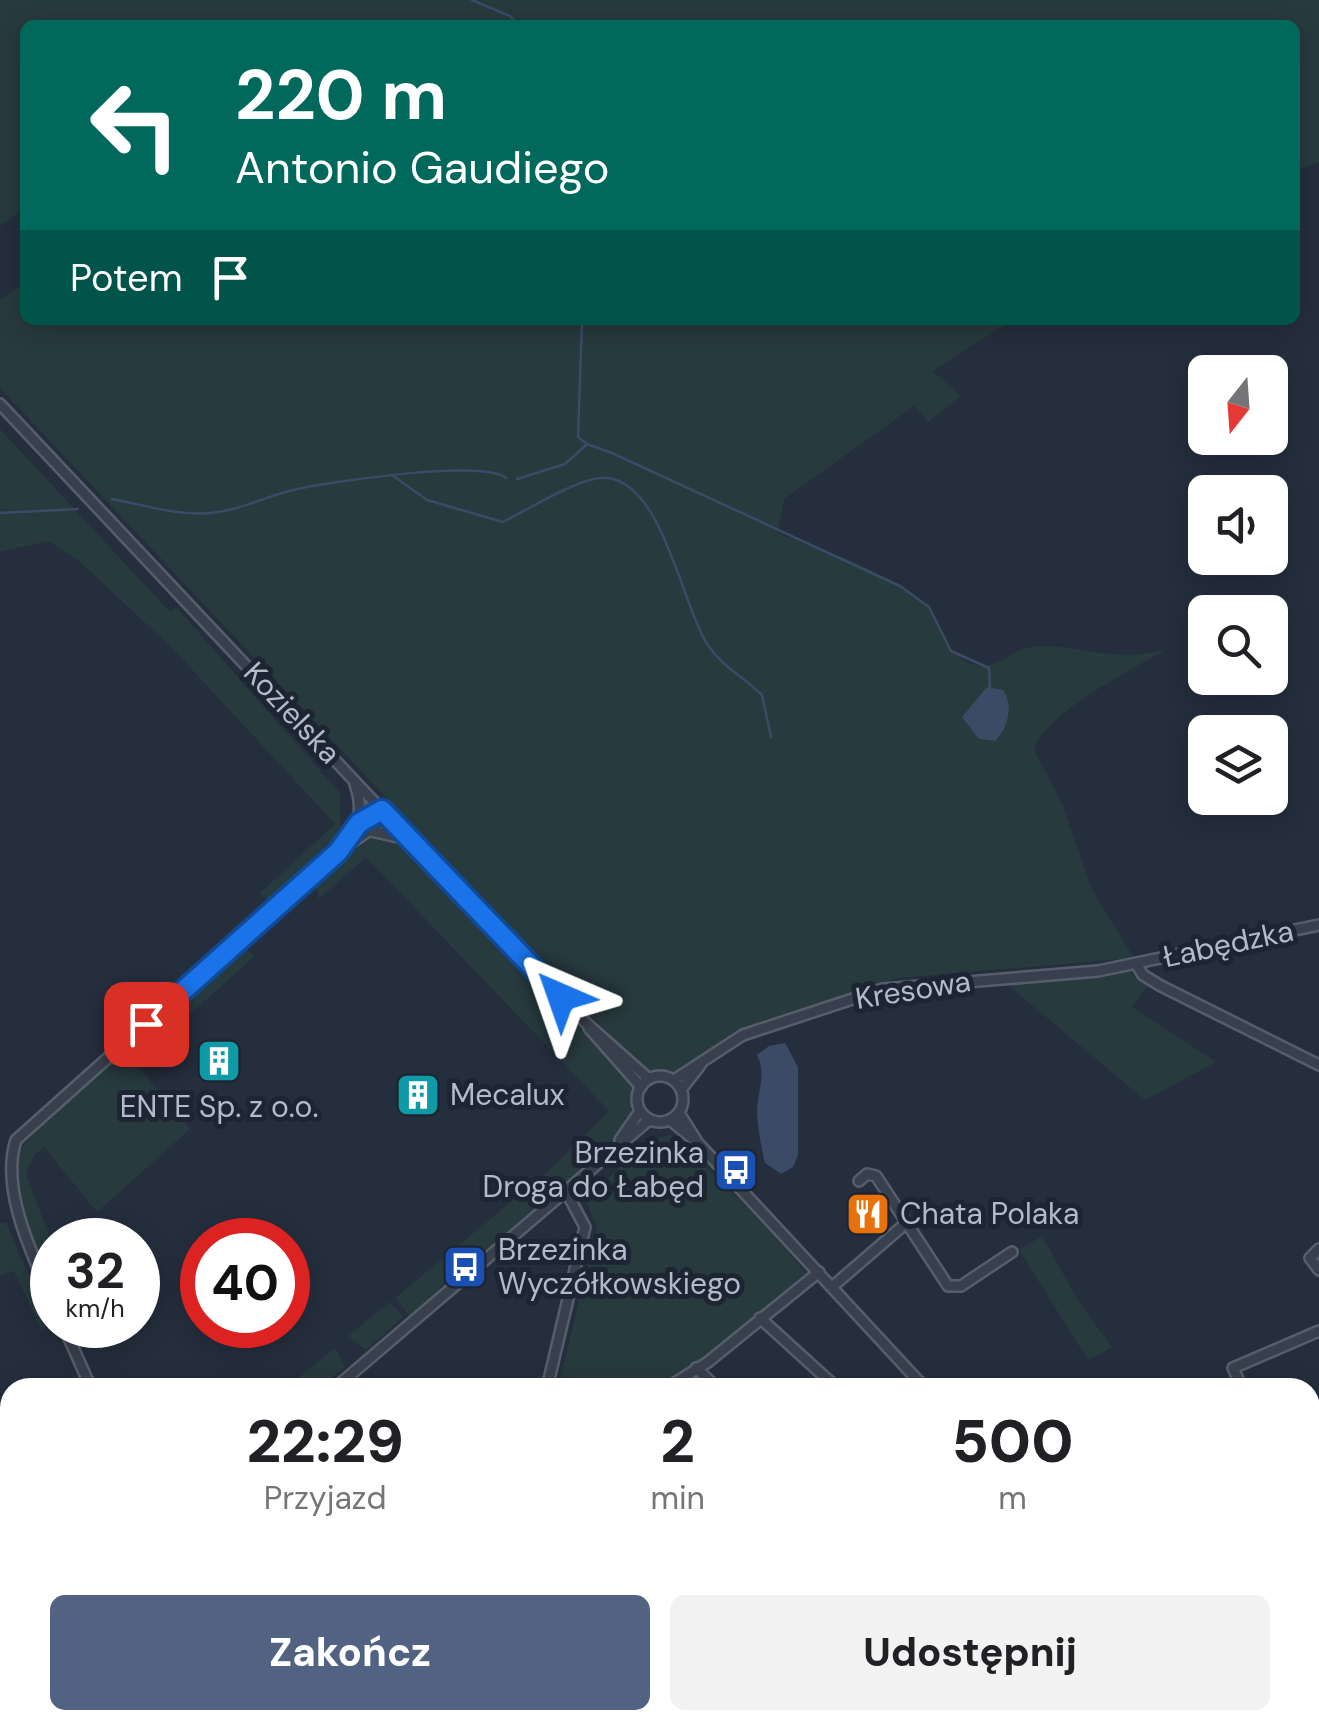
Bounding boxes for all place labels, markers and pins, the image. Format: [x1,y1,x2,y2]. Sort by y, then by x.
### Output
pin [104,982,189,1067]
building icon: ENTE Sp. z o.o. [196,1038,242,1084]
building icon: Mecalux [395,1072,441,1118]
place label: Mecalux [450,1075,565,1114]
place label: ENTE Sp. z o.o. [120,1087,318,1126]
place label: Brzezinka Droga do Łabęd [483,1133,704,1206]
bus stop icon: Brzezinka Droga do Łabęd [713,1147,759,1193]
restaurant icon: Chata Polaka [845,1191,891,1237]
place label: Chata Polaka [900,1194,1079,1233]
place label: Brzezinka Wyczółkowskiego [498,1230,741,1303]
bus stop icon: Brzezinka Wyczółkowskiego [442,1244,488,1290]

